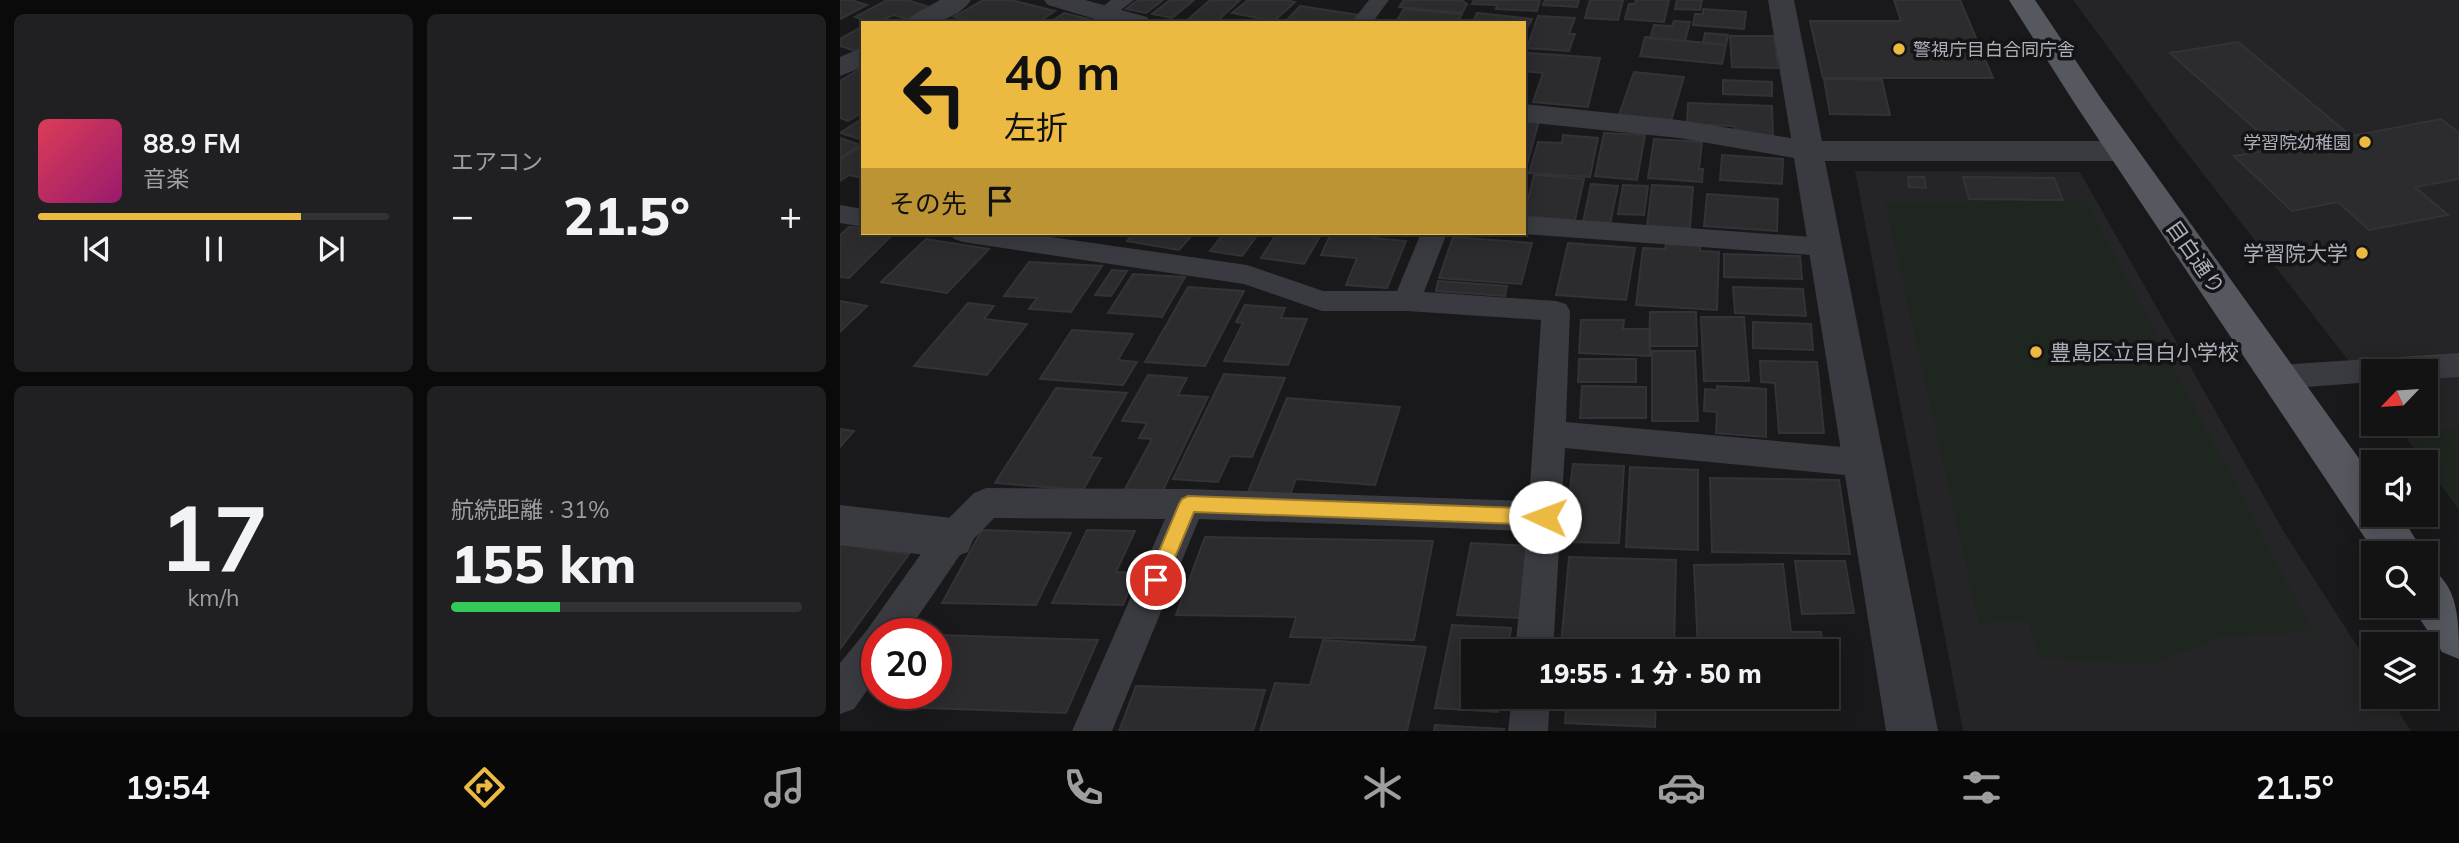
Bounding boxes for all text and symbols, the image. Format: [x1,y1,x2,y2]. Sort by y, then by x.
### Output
place label: 警視庁目白合同庁舎 [1913,38,2075,61]
text: 40 m [1004,41,1120,102]
marker: 警視庁目白合同庁舎 [1891,41,1907,57]
icon: left [889,49,980,140]
text: 左折 [1004,107,1068,147]
text: 88.9 FM [143,127,241,160]
place label: 学習院幼稚園 [2243,131,2351,154]
marker: 学習院幼稚園 [2357,134,2373,150]
text: エアコン [451,147,543,176]
text: 音楽 [143,164,189,193]
icon: arrive [981,182,1019,220]
text: 21.5° [563,183,690,248]
text: その先 [889,187,967,220]
text: − [451,191,474,239]
text: + [779,191,802,239]
street label: 目白通り [2161,215,2231,299]
icon: previous [78,230,116,268]
icon: pause [195,230,233,268]
icon: next [312,230,350,268]
place label: 学習院大学 [2243,240,2348,266]
marker: 学習院大学 [2354,245,2370,261]
place label: 豊島区立目白小学校 [2050,339,2239,365]
marker: 豊島区立目白小学校 [2028,344,2044,360]
north arrow [2361,359,2438,436]
map controls [2361,359,2438,709]
button: sound [2361,450,2438,527]
text: 17 [159,480,268,594]
position arrow [1508,480,1582,554]
text: 航続距離 · 31% [451,495,609,524]
text: 155 km [451,531,636,596]
button: search [2361,541,2438,618]
pin [1126,550,1186,610]
icon: arrive [1137,561,1175,599]
text: km/h [187,583,240,612]
speed limit sign: 20 [861,618,952,709]
button: layers [2361,632,2438,709]
text: 19:55 · 1 分 · 50 m [1538,657,1762,690]
icon: directions [460,763,509,812]
icon: music [760,763,809,812]
icon: phone [1059,763,1108,812]
icon: climate [1358,763,1407,812]
icon: car [1657,763,1706,812]
icon: filters [1957,763,2006,812]
text: 19:54 [125,767,210,807]
text: 21.5° [2256,767,2334,807]

